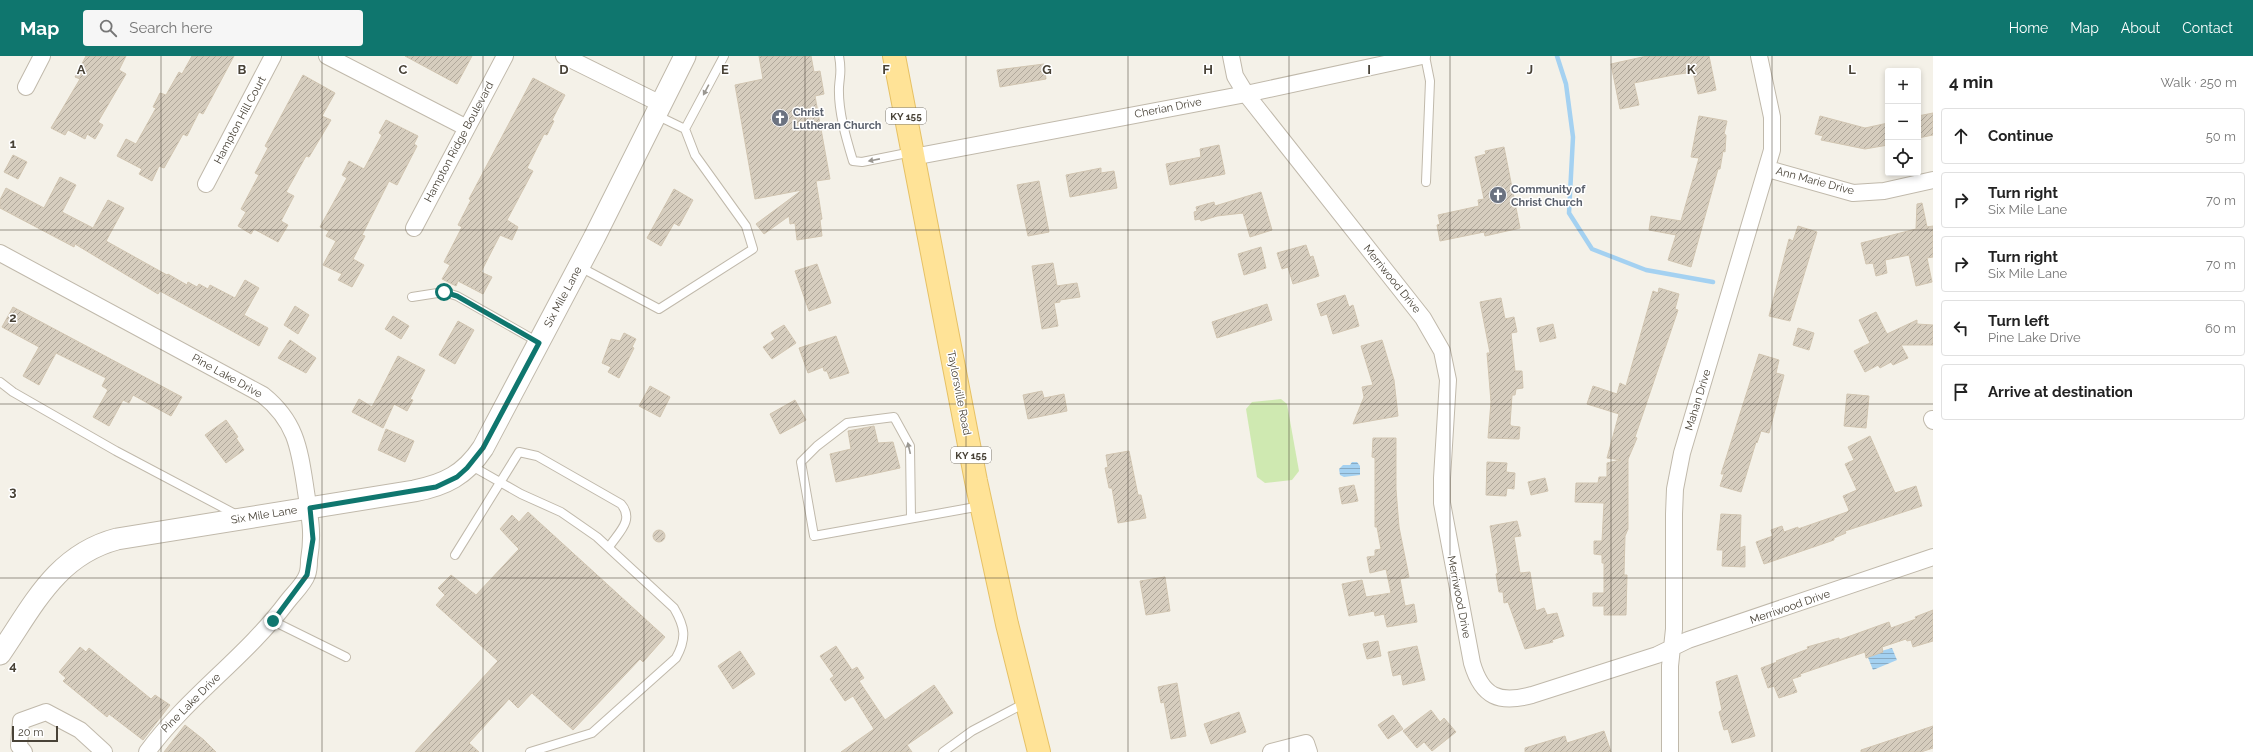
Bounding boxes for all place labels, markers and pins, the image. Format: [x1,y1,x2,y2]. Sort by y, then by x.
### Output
place label: Christ Lutheran Church [793,106,882,132]
church icon: Christ Lutheran Church [770,108,790,128]
place label: Community of Christ Church [1511,183,1586,209]
church icon: Community of Christ Church [1488,185,1508,205]

